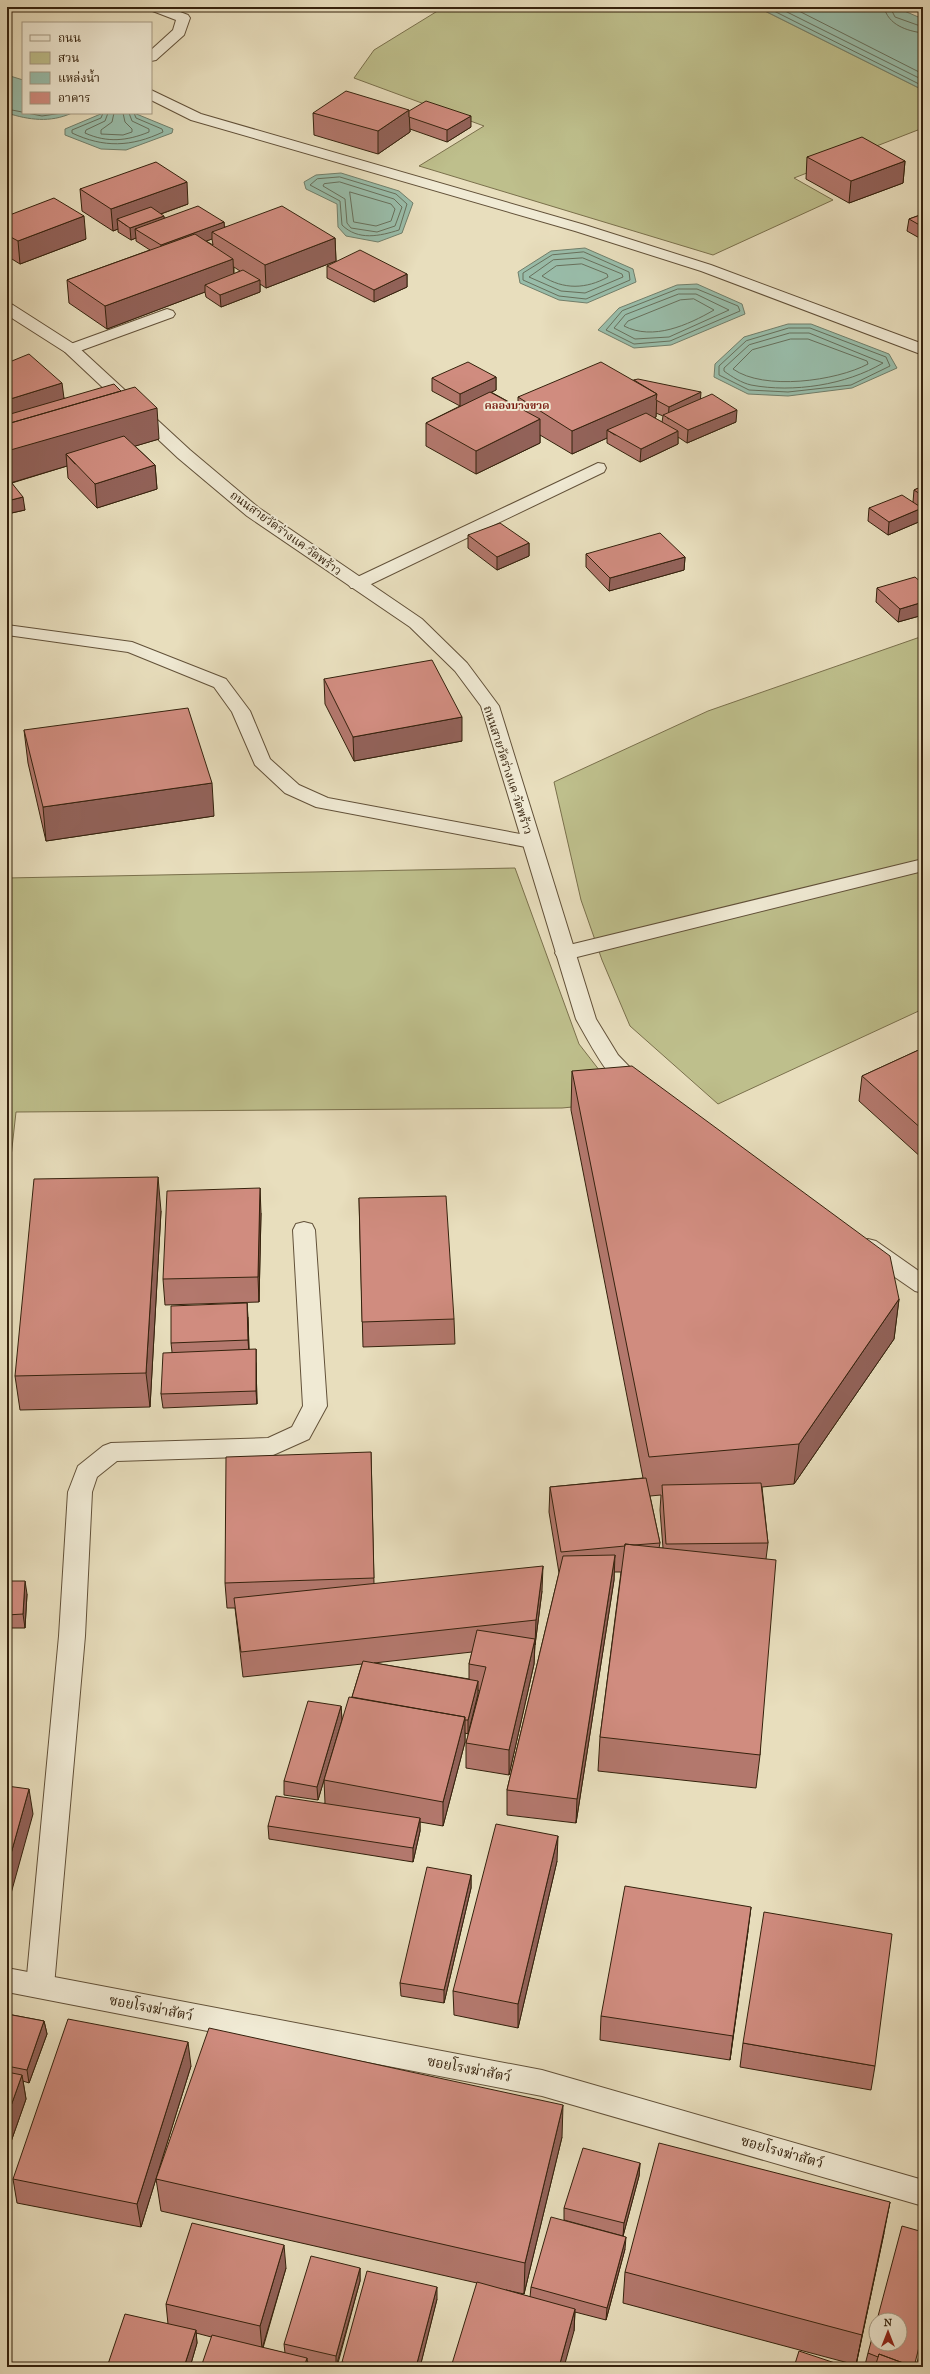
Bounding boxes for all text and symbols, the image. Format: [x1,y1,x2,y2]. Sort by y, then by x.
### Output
legend [22,22,152,114]
text: ถนน [58,31,81,45]
text: สวน [58,51,80,65]
text: แหล่งน้ำ [58,69,100,85]
text: อาคาร [58,91,90,105]
district label: คลองบางขวด [484,399,550,412]
street label: ถนนสายวัดร่างแค-วัดพร้าว [227,488,345,578]
street label: ถนนสายวัดร่างแค-วัดพร้าว [481,704,535,836]
street label: ซอยโรงฆ่าสัตว์ [108,1990,195,2025]
street label: ซอยโรงฆ่าสัตว์ [426,2051,513,2086]
street label: ซอยโรงฆ่าสัตว์ [739,2130,826,2172]
north arrow [868,2312,908,2352]
text: N [884,2316,893,2329]

